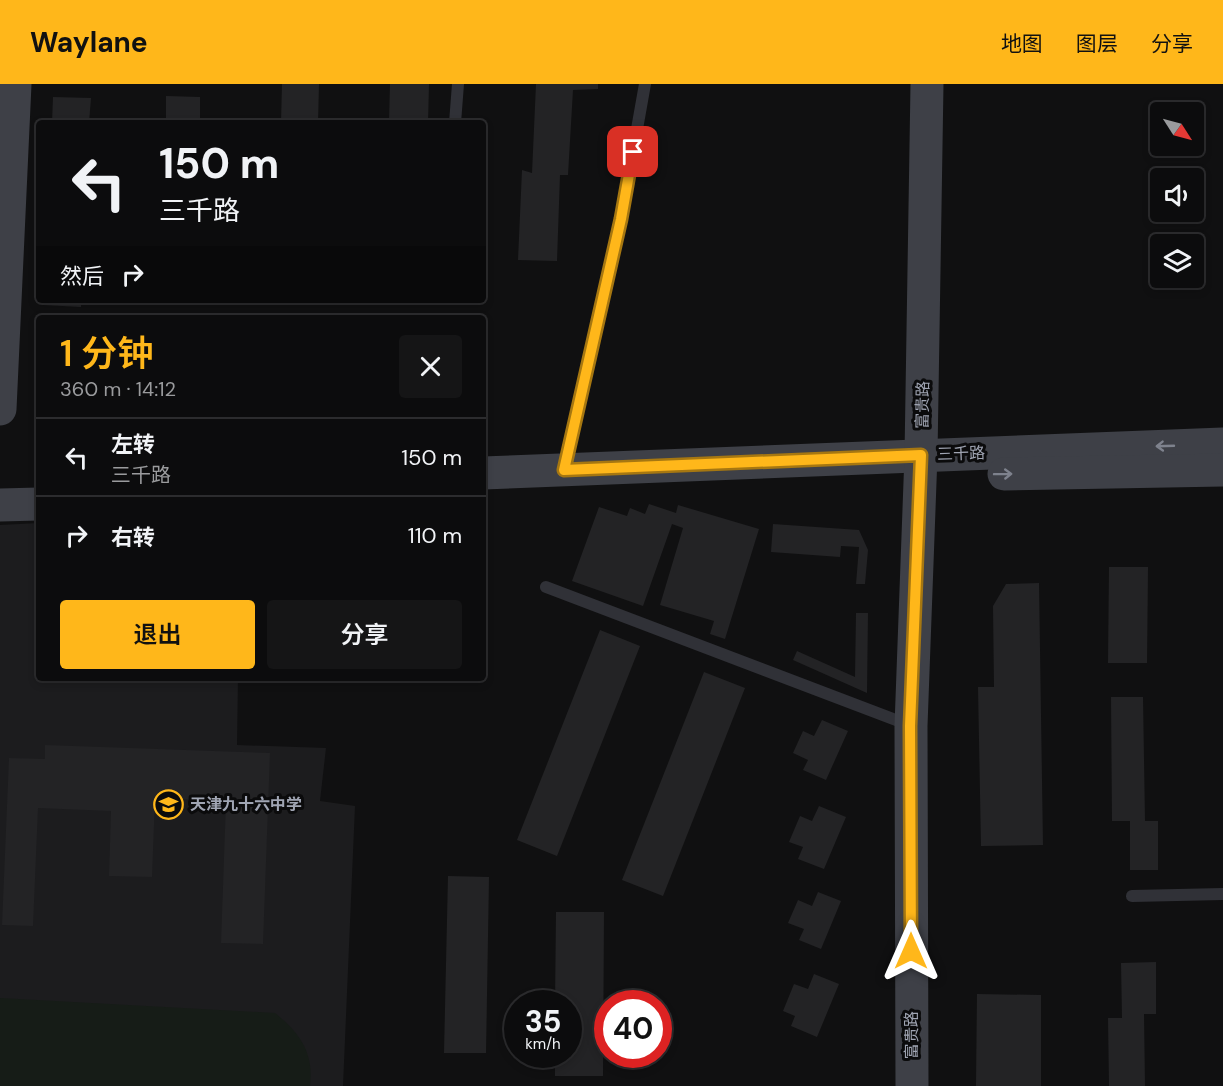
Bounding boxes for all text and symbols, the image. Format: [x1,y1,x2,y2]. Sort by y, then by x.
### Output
text: Waylane [30,24,148,61]
text: 地图 [1001,30,1043,58]
text: 图层 [1076,30,1118,58]
text: 分享 [1151,30,1193,58]
north arrow [1150,102,1204,156]
map controls [1150,102,1204,288]
pin [607,126,658,177]
icon: arrive [616,135,649,168]
text: 150 m [159,136,279,191]
icon: left [60,144,138,222]
button: sound [1150,168,1204,222]
text: 三千路 [159,193,240,228]
button: layers [1150,234,1204,288]
icon: right [116,258,149,291]
text: 然后 [60,262,104,291]
text: 1 分钟 [60,330,153,377]
button: close [399,335,462,398]
text: 360 m · 14:12 [60,376,176,402]
street label: 富贵路 [912,381,933,429]
text: 左转 [111,430,155,459]
one-way arrow [1155,440,1175,452]
icon: left [60,441,93,474]
street label: 三千路 [937,442,985,465]
text: 150 m [401,443,462,472]
text: 三千路 [111,462,171,488]
one-way arrow [993,468,1013,480]
icon: right [60,519,93,552]
text: 110 m [408,521,462,550]
text: 右转 [111,523,155,552]
button: 退出 [60,600,255,669]
button: 分享 [267,600,462,669]
school or university icon: 天津九十六中学 [153,788,185,820]
place label: 天津九十六中学 [190,794,302,815]
position arrow [879,919,943,983]
speed limit sign: 40 [594,990,672,1068]
text: 35 [525,1002,561,1041]
street label: 富贵路 [901,1011,922,1059]
text: km/h [525,1034,561,1054]

